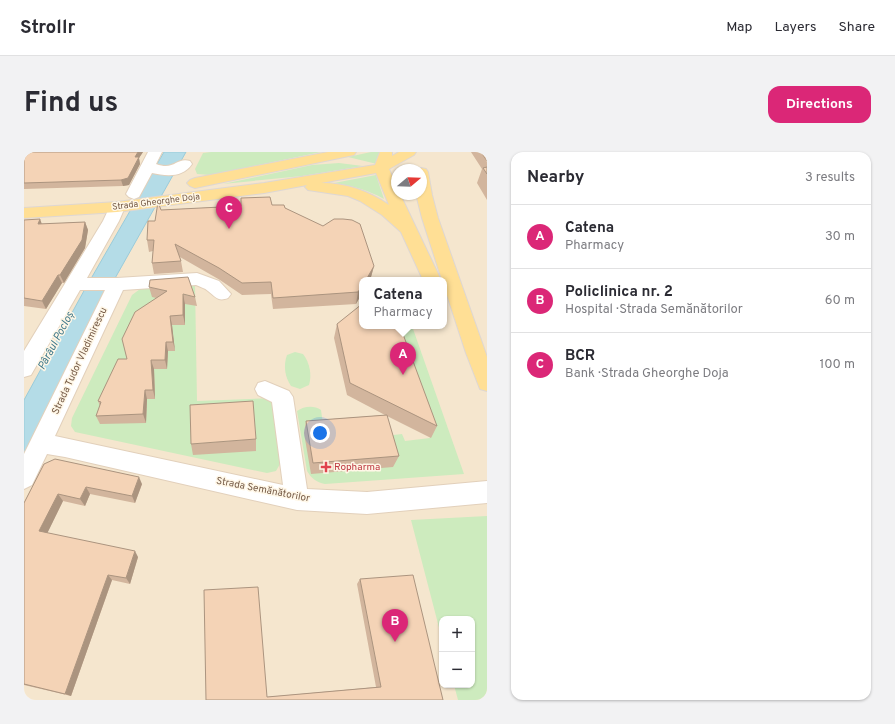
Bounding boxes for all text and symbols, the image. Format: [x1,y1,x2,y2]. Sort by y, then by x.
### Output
text: Strollr [20,16,75,40]
text: Map [726,19,752,36]
text: Layers [774,19,816,36]
text: Share [838,19,875,36]
text: Find us [24,86,118,122]
button: Directions [768,86,871,123]
north arrow [391,164,427,200]
text: Nearby [527,167,584,189]
text: 3 results [805,170,855,186]
street label: Strada Gheorghe Doja [111,191,201,213]
pin: C [216,196,242,229]
text: Catena [565,219,614,238]
text: A [535,229,545,245]
text: 30 m [825,229,855,245]
text: Pharmacy [565,238,624,254]
popup [359,277,447,329]
text: Policlinica nr. 2 [565,283,673,302]
text: Catena [373,286,423,305]
text: B [536,293,544,309]
text: 60 m [825,293,855,309]
text: Hospital · Strada Semănătorilor [565,302,743,318]
street label: Strada Tudor Vladimirescu [49,305,111,417]
text: Pharmacy [373,305,433,321]
water label: Pârâul Pocloș [35,309,78,373]
pin: A [390,342,416,375]
text: BCR [565,347,595,366]
text: C [536,357,544,373]
text: 100 m [819,357,855,373]
text: Bank · Strada Gheorghe Doja [565,366,729,382]
your location [310,423,330,443]
place label: Ropharma [334,461,380,474]
marker: Ropharma [321,462,331,472]
street label: Strada Semănătorilor [215,475,311,505]
pin: B [382,609,408,642]
map controls [439,616,475,688]
button: + [439,616,475,652]
button: − [439,652,475,688]

